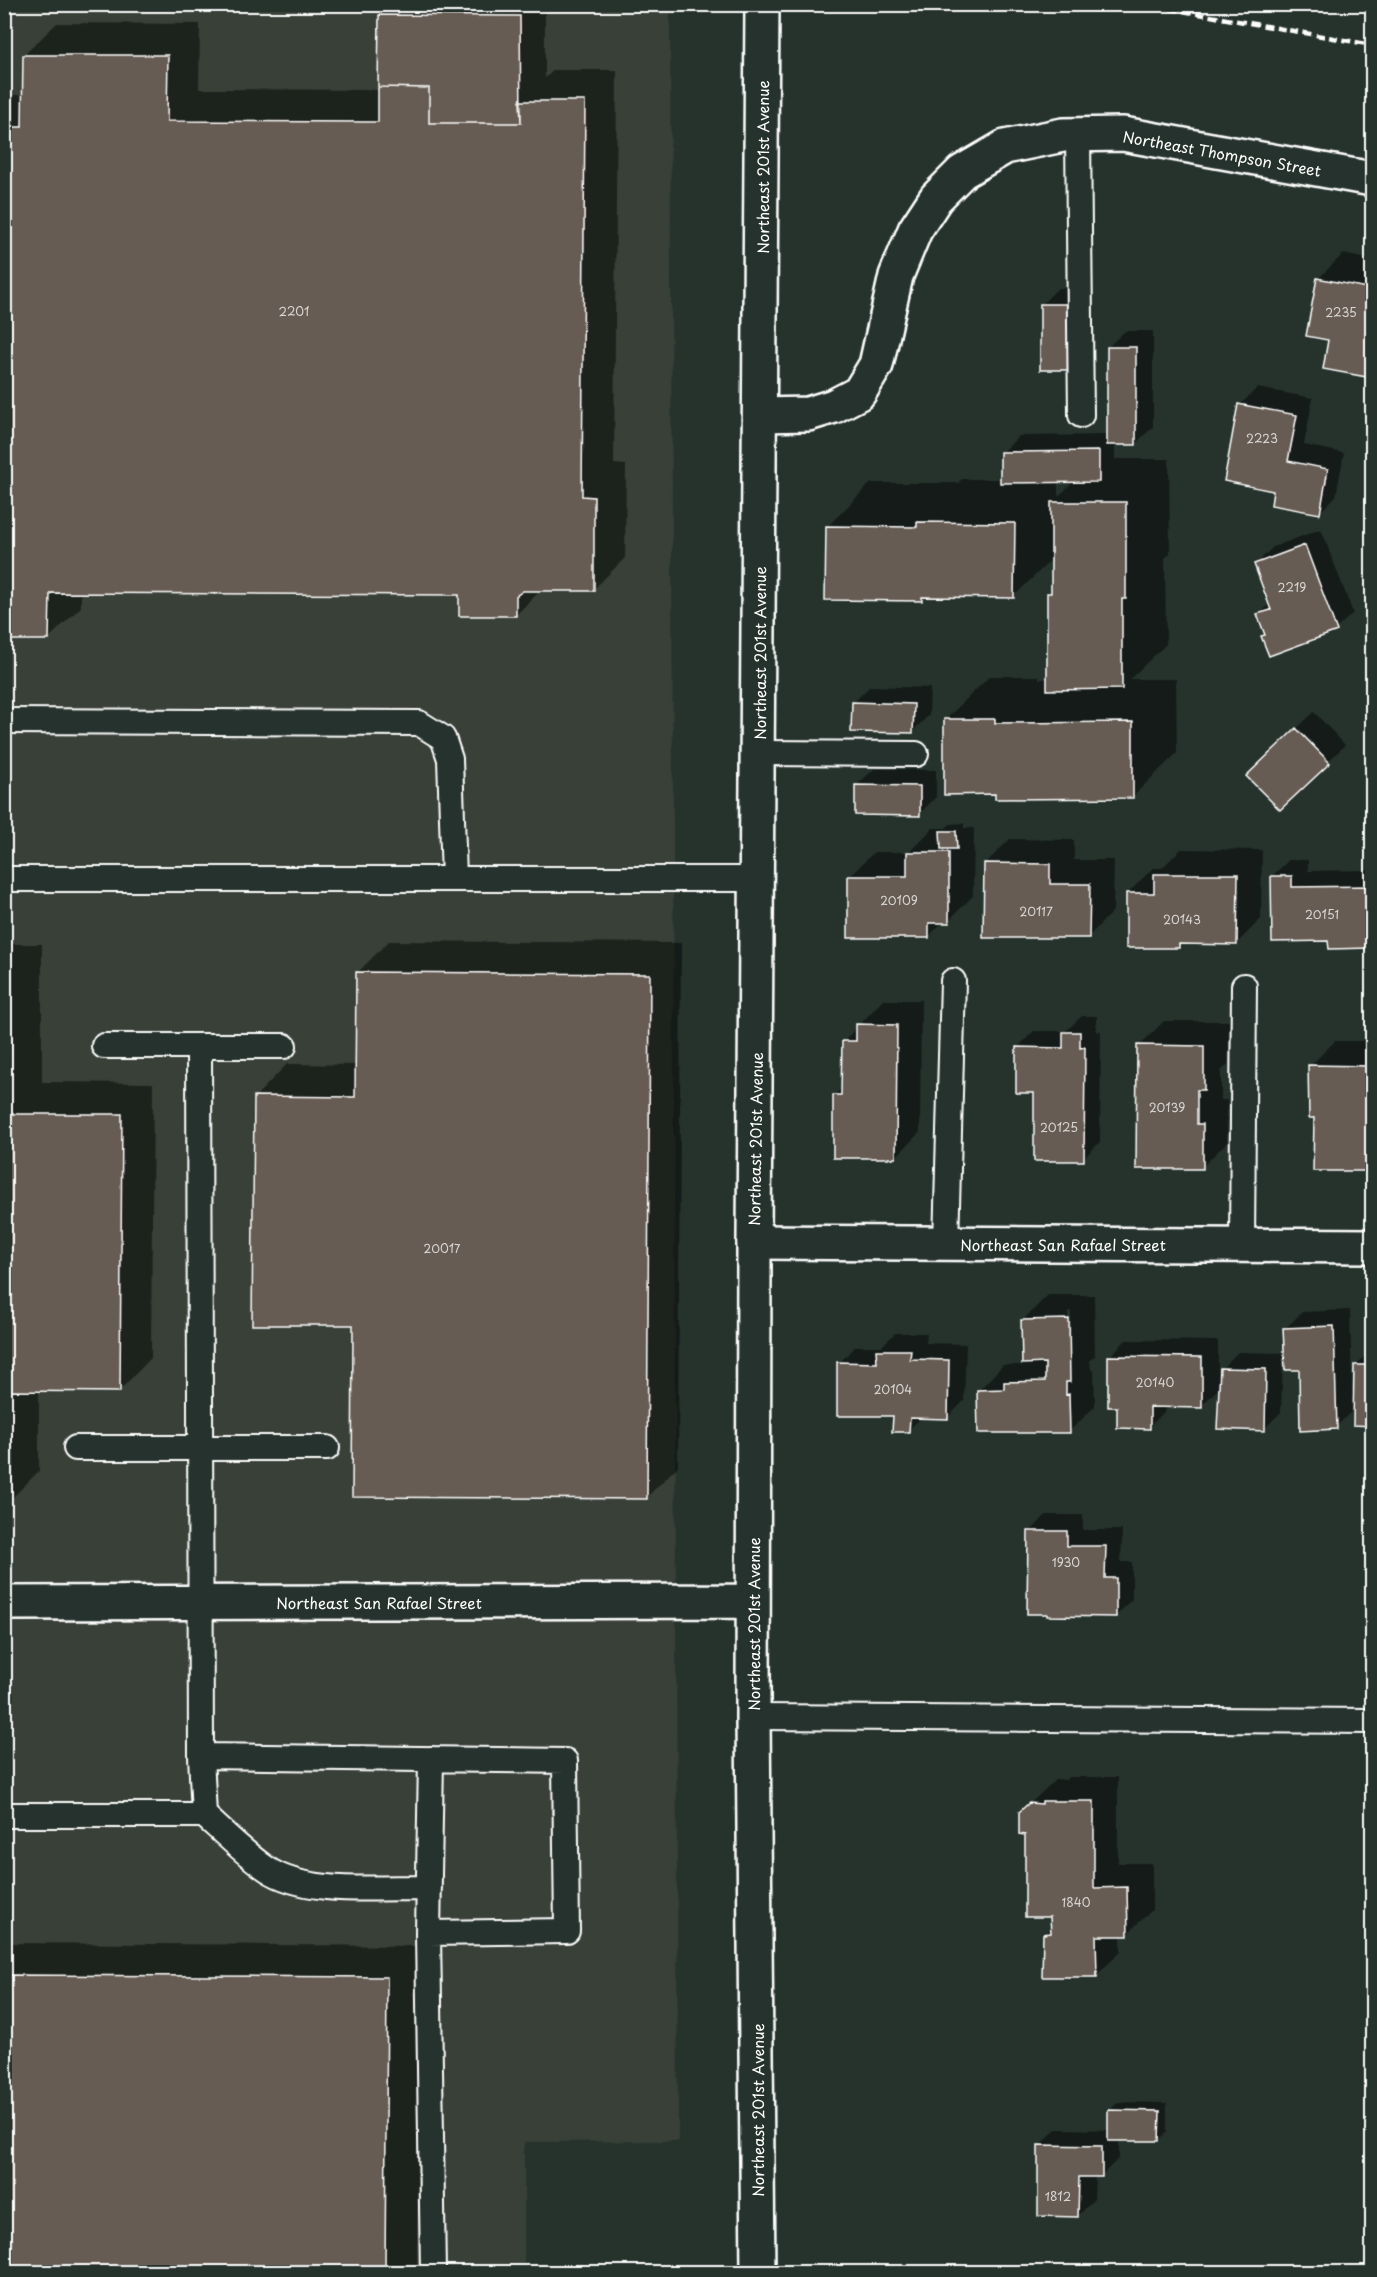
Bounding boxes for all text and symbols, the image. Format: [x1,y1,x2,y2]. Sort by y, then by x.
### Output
street label: Northeast 201st Avenue [751,80,774,254]
street label: Northeast Thompson Street [1121,124,1323,182]
house number: 2201 [279,302,309,320]
house number: 2235 [1325,303,1357,321]
house number: 2223 [1246,429,1278,447]
street label: Northeast 201st Avenue [748,566,771,740]
house number: 2219 [1278,578,1306,596]
house number: 20109 [880,891,918,909]
house number: 20117 [1019,902,1053,920]
house number: 20151 [1305,905,1339,923]
house number: 20143 [1163,910,1201,928]
street label: Northeast 201st Avenue [742,1052,768,1226]
house number: 20139 [1149,1098,1185,1116]
house number: 20125 [1040,1118,1078,1136]
street label: Northeast San Rafael Street [960,1233,1166,1256]
house number: 20017 [424,1239,461,1257]
house number: 20140 [1136,1373,1175,1391]
house number: 20104 [874,1380,912,1398]
street label: Northeast 201st Avenue [742,1537,765,1711]
house number: 1930 [1052,1553,1080,1571]
street label: Northeast San Rafael Street [276,1591,482,1614]
house number: 1840 [1062,1893,1091,1911]
street label: Northeast 201st Avenue [746,2023,769,2197]
house number: 1812 [1045,2187,1071,2205]

